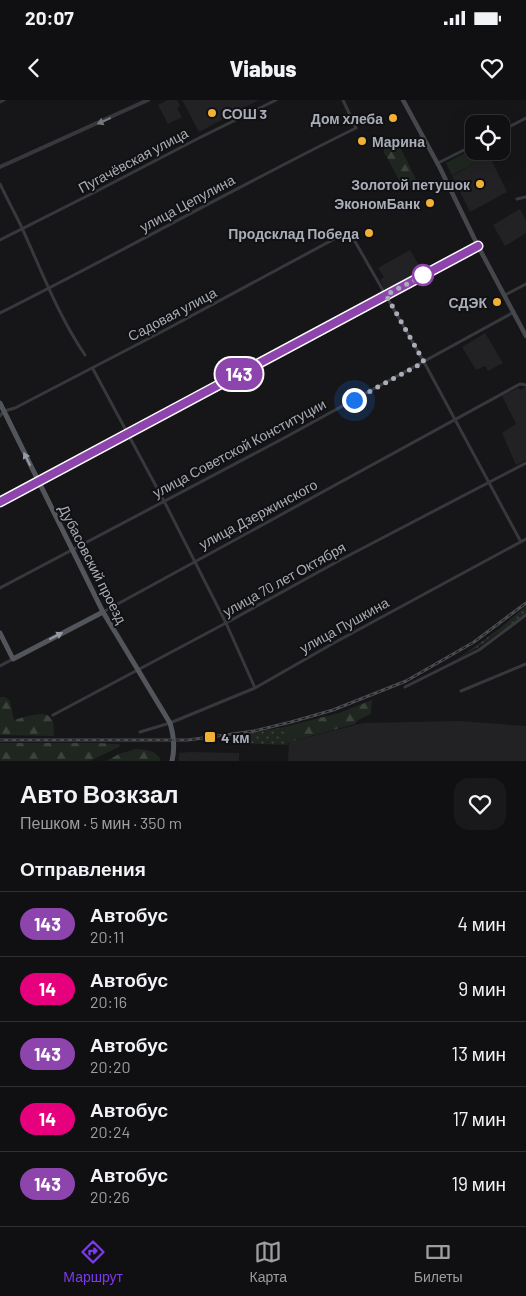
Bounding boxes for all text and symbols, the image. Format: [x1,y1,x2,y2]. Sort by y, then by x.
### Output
text: 20:07 [25,6,74,29]
icon: back [20,54,48,82]
icon: heart [478,54,506,82]
text: Viabus [229,55,297,81]
place label: СОШ 3 [222,105,267,122]
marker: СОШ 3 [206,107,218,119]
place label: Дом хлеба [311,110,383,127]
marker: Дом хлеба [387,112,399,124]
map controls [465,115,510,160]
button: locate [465,115,510,160]
one-way arrow [97,117,111,125]
street label: Пугачёвская улица [75,124,191,196]
place label: Марина [372,133,425,150]
marker: Марина [356,135,368,147]
street label: улица Цепулина [137,171,238,235]
place label: Золотой петушок [351,176,471,193]
marker: Золотой петушок [474,178,486,190]
place label: ЭкономБанк [334,195,421,212]
marker: ЭкономБанк [424,197,436,209]
place label: Продсклад Победа [228,225,359,242]
marker: Продсклад Победа [363,227,375,239]
unlabelled marker [412,264,434,286]
street label: Садовая улица [125,283,219,344]
place label: СДЭК [449,294,487,311]
marker: СДЭК [491,296,503,308]
line badge: 143 [210,358,268,390]
text: 143 [226,363,252,385]
your location [342,388,367,413]
street label: улица Советской Конституции [149,395,329,501]
one-way arrow [23,451,32,466]
street label: улица Дзержинского [196,475,320,552]
street label: Дубасовский проезд [56,502,130,626]
street label: улица 70 лет Октября [220,538,348,620]
street label: улица Пушкина [297,593,392,656]
one-way arrow [49,632,64,640]
place label: 4 км [221,729,250,746]
marker: 4 км [203,730,217,744]
button: heart [454,778,506,830]
text: Авто Возкзал [20,779,179,808]
text: Пешком · 5 мин · 350 m [20,813,182,832]
text: Отправления [20,857,146,880]
text: Автобус [90,903,168,926]
text: 4 мин [458,912,506,935]
text: 143 [34,913,61,935]
text: 20:11 [90,927,124,946]
text: Автобус [90,968,168,991]
text: 9 мин [458,977,506,1000]
text: 14 [39,978,56,1000]
text: 20:16 [90,992,127,1011]
text: Автобус [90,1033,168,1056]
text: 13 мин [452,1042,506,1065]
text: 143 [34,1043,61,1065]
text: 20:20 [90,1057,131,1076]
text: Автобус [90,1098,168,1121]
text: 17 мин [452,1107,506,1130]
text: 14 [39,1108,56,1130]
text: 20:24 [90,1122,130,1141]
text: Автобус [90,1163,168,1186]
text: 19 мин [451,1172,506,1195]
text: 143 [34,1173,61,1195]
text: 20:26 [90,1187,130,1206]
tab: Маршрут [63,1238,123,1285]
tab: Карта [250,1238,287,1285]
tab: Билеты [414,1238,463,1285]

